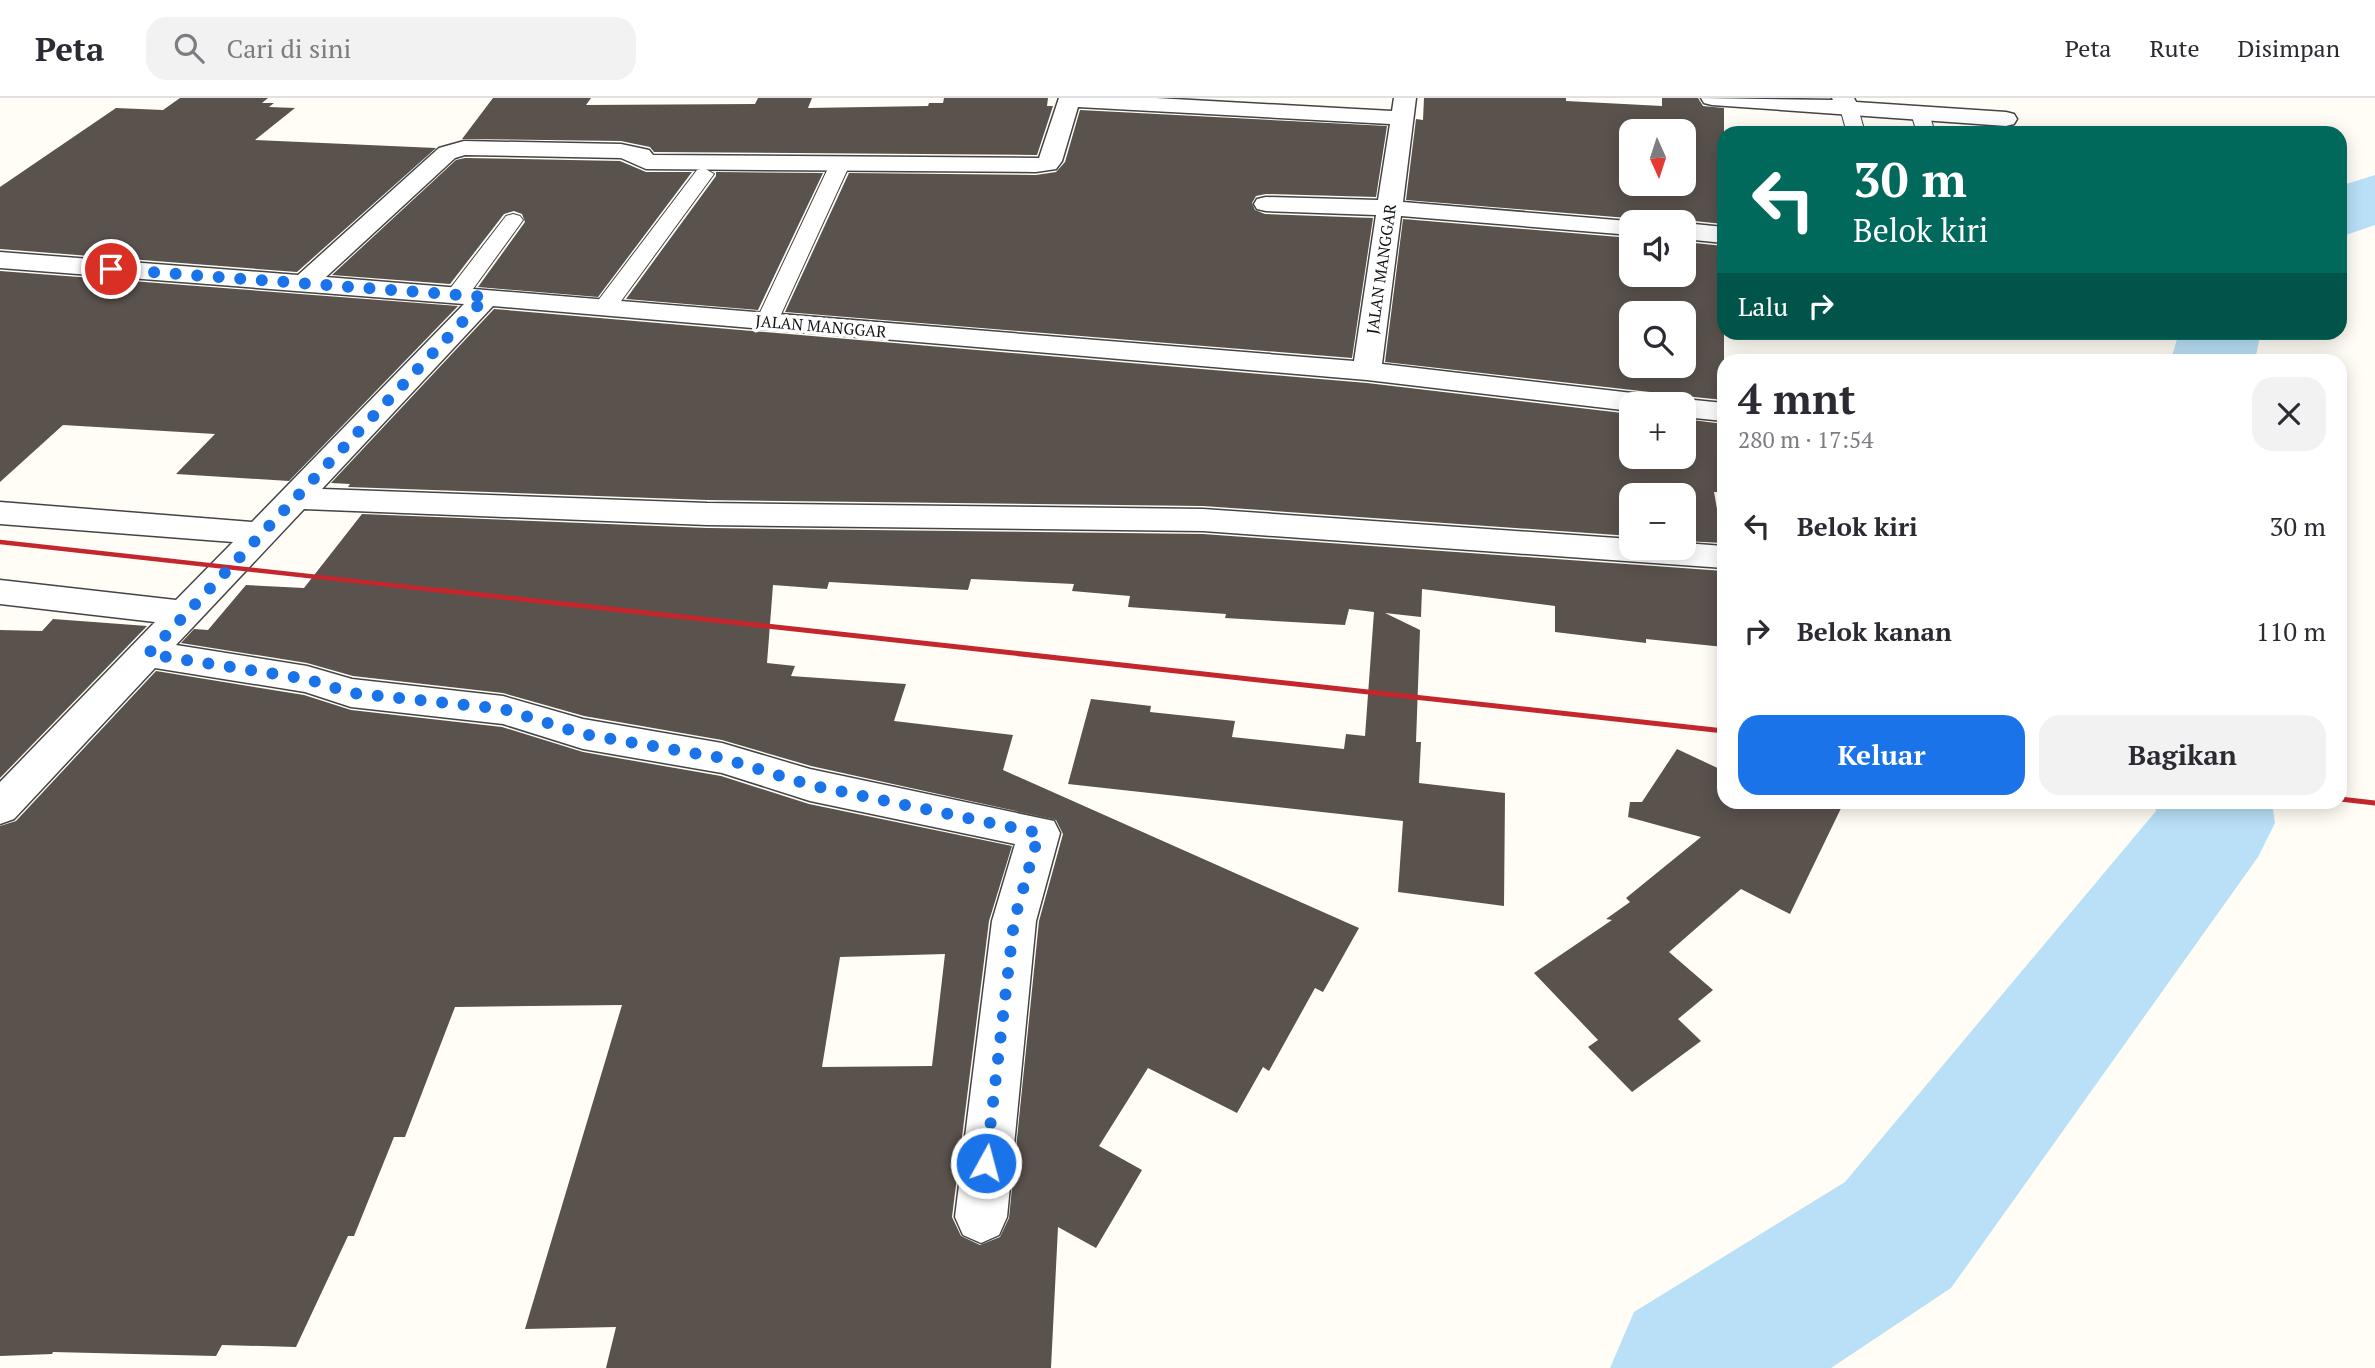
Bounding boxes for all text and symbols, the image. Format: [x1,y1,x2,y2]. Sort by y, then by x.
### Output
search box [146,17,636,80]
text: Peta [35,27,104,70]
icon: search [170,29,208,67]
text: Cari di sini [226,31,351,65]
text: Peta [2065,32,2111,64]
text: Rute [2149,32,2199,64]
text: Disimpan [2237,32,2340,64]
north arrow [1619,119,1696,196]
map controls [1619,119,1696,560]
text: 30 m [1853,146,1967,211]
icon: left [1738,154,1829,245]
street label: JALAN MANGGAR [1361,202,1401,336]
text: Belok kiri [1853,209,1988,251]
button: sound [1619,210,1696,287]
pin [81,239,141,299]
icon: arrive [92,250,130,288]
icon: right [1802,287,1840,325]
text: Lalu [1738,289,1788,323]
button: search [1619,301,1696,378]
street label: JALAN MANGGAR [755,309,888,343]
text: 4 mnt [1738,370,1856,426]
button: close [2252,377,2326,451]
button: + [1619,392,1696,469]
text: 280 m · 17:54 [1738,424,1873,455]
button: − [1619,483,1696,560]
icon: left [1738,507,1776,545]
text: Belok kiri [1797,509,1918,543]
text: 30 m [2270,509,2326,543]
icon: right [1738,612,1776,650]
text: Belok kanan [1797,614,1952,648]
text: 110 m [2256,614,2326,648]
button: Keluar [1738,715,2025,795]
button: Bagikan [2039,715,2326,795]
position arrow [949,1126,1023,1200]

